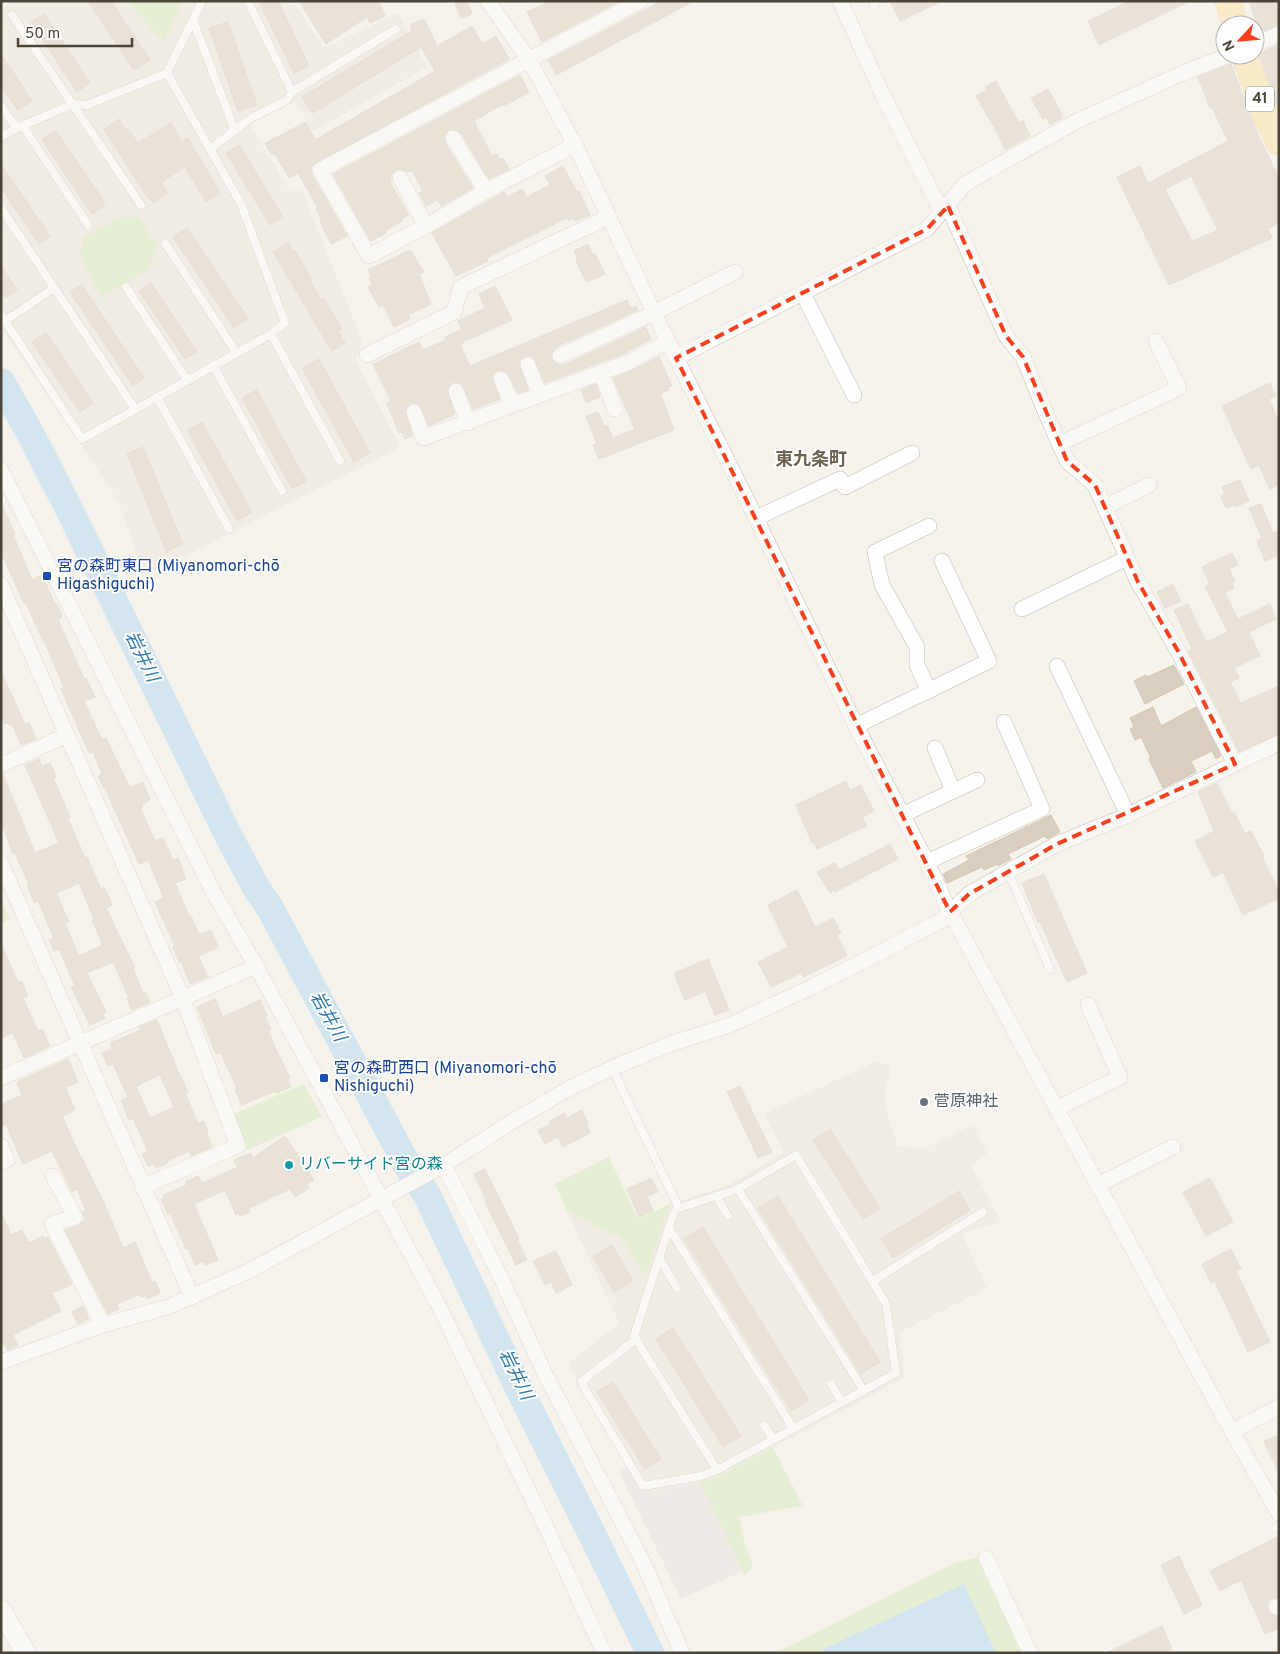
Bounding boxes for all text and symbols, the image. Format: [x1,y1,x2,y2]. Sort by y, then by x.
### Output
scale bar [18,15,131,47]
north arrow [1215,15,1265,65]
text: 50 m [25,25,60,44]
text: N [1220,37,1240,53]
road number: 41 [1246,86,1274,112]
district label: 東九条町 [775,449,847,472]
place label: 宮の森町東口 (Miyanomori-chō Higashiguchi) [57,557,280,595]
marker: 宮の森町東口 (Miyanomori-chō Higashiguchi) [41,570,53,582]
water label: 岩井川 [119,628,164,688]
water label: 岩井川 [304,988,351,1048]
place label: 宮の森町西口 (Miyanomori-chō Nishiguchi) [334,1059,557,1097]
marker: 宮の森町西口 (Miyanomori-chō Nishiguchi) [318,1072,330,1084]
place label: 菅原神社 [934,1092,998,1112]
marker: 菅原神社 [918,1096,930,1108]
place label: リバーサイド宮の森 [299,1155,443,1175]
marker: リバーサイド宮の森 [283,1159,295,1171]
water label: 岩井川 [493,1346,538,1406]

